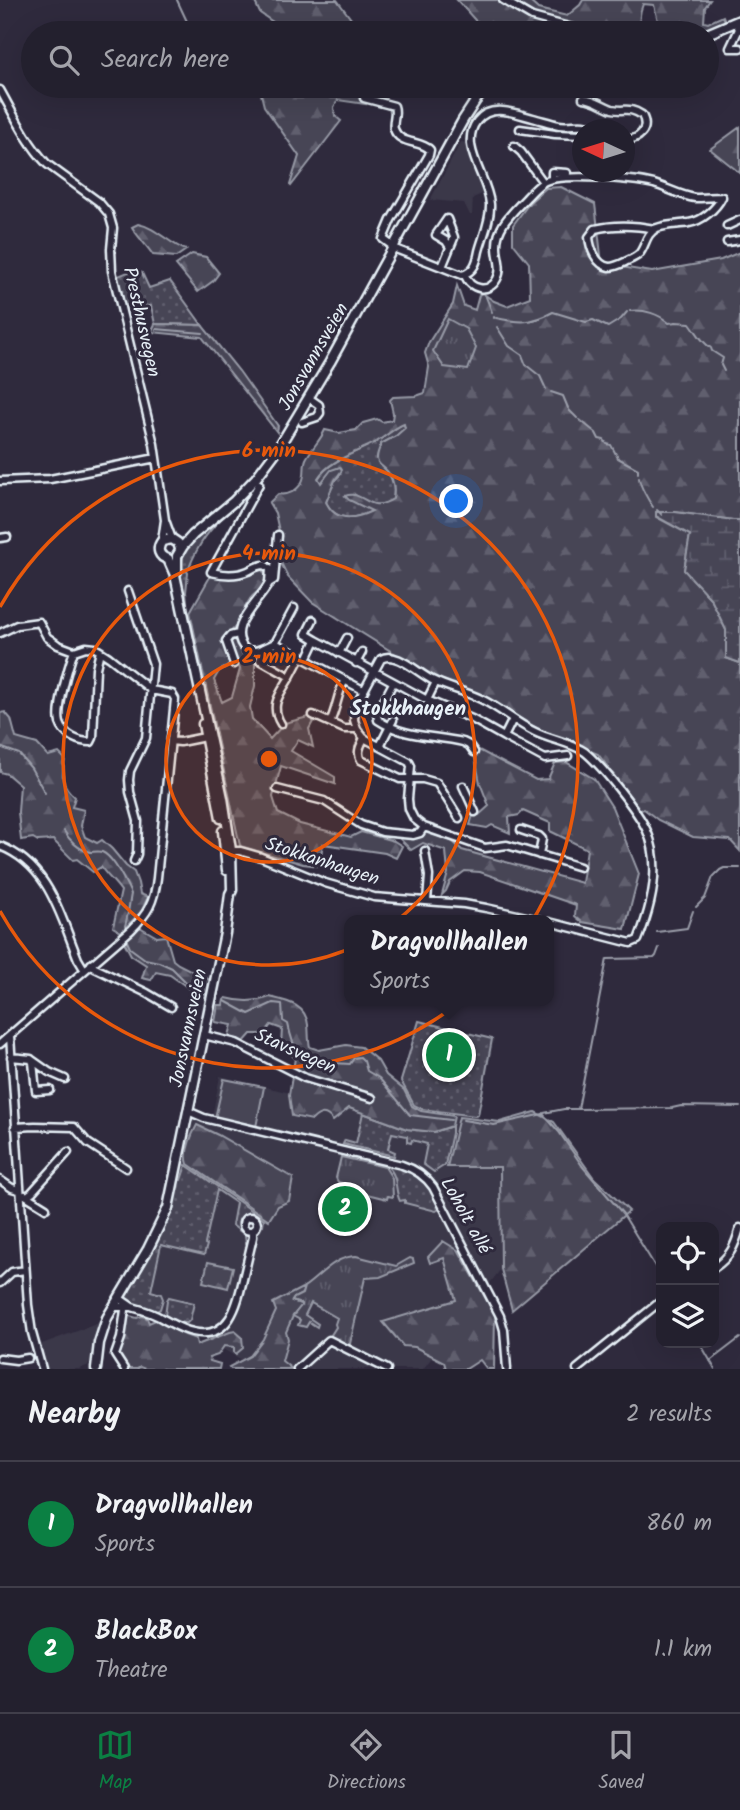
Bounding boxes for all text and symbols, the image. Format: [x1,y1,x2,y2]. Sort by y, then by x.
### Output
search box [21,21,719,98]
text: Search here [101,39,229,81]
icon: search [45,41,83,79]
north arrow [572,119,635,182]
street label: Presthusvegen [114,264,168,380]
street label: Jonsvannsveien [271,297,357,417]
text: 6 min [242,435,296,468]
your location [439,484,473,518]
text: 4 min [242,538,296,571]
text: 2 min [242,641,296,674]
district label: Stokkhaugen [350,693,466,726]
centre of rings [257,747,281,771]
street label: Stokkanhaugen [261,829,383,895]
popup [344,915,554,1006]
text: Dragvollhallen [370,922,528,964]
text: Sports [370,964,430,1000]
street label: Jonsvannsveien [162,966,216,1090]
street label: Stavsvegen [249,1021,341,1083]
pin: 1 [426,1029,472,1081]
street label: Loholt allé [432,1172,499,1261]
pin: 2 [322,1183,368,1235]
map controls [656,1222,719,1348]
button: locate [656,1222,719,1285]
button: layers [656,1285,719,1348]
text: Nearby [28,1391,120,1439]
text: 2 results [626,1397,712,1433]
text: Dragvollhallen [95,1485,253,1527]
text: 1 [48,1506,54,1542]
text: 860 m [646,1506,712,1542]
text: Sports [95,1527,155,1563]
text: BlackBox [95,1611,197,1653]
text: 2 [44,1632,58,1668]
text: 1.1 km [654,1632,712,1668]
text: Theatre [95,1653,168,1689]
tab: Map [96,1726,134,1798]
tab: Directions [327,1726,406,1798]
tab: Saved [599,1726,644,1798]

